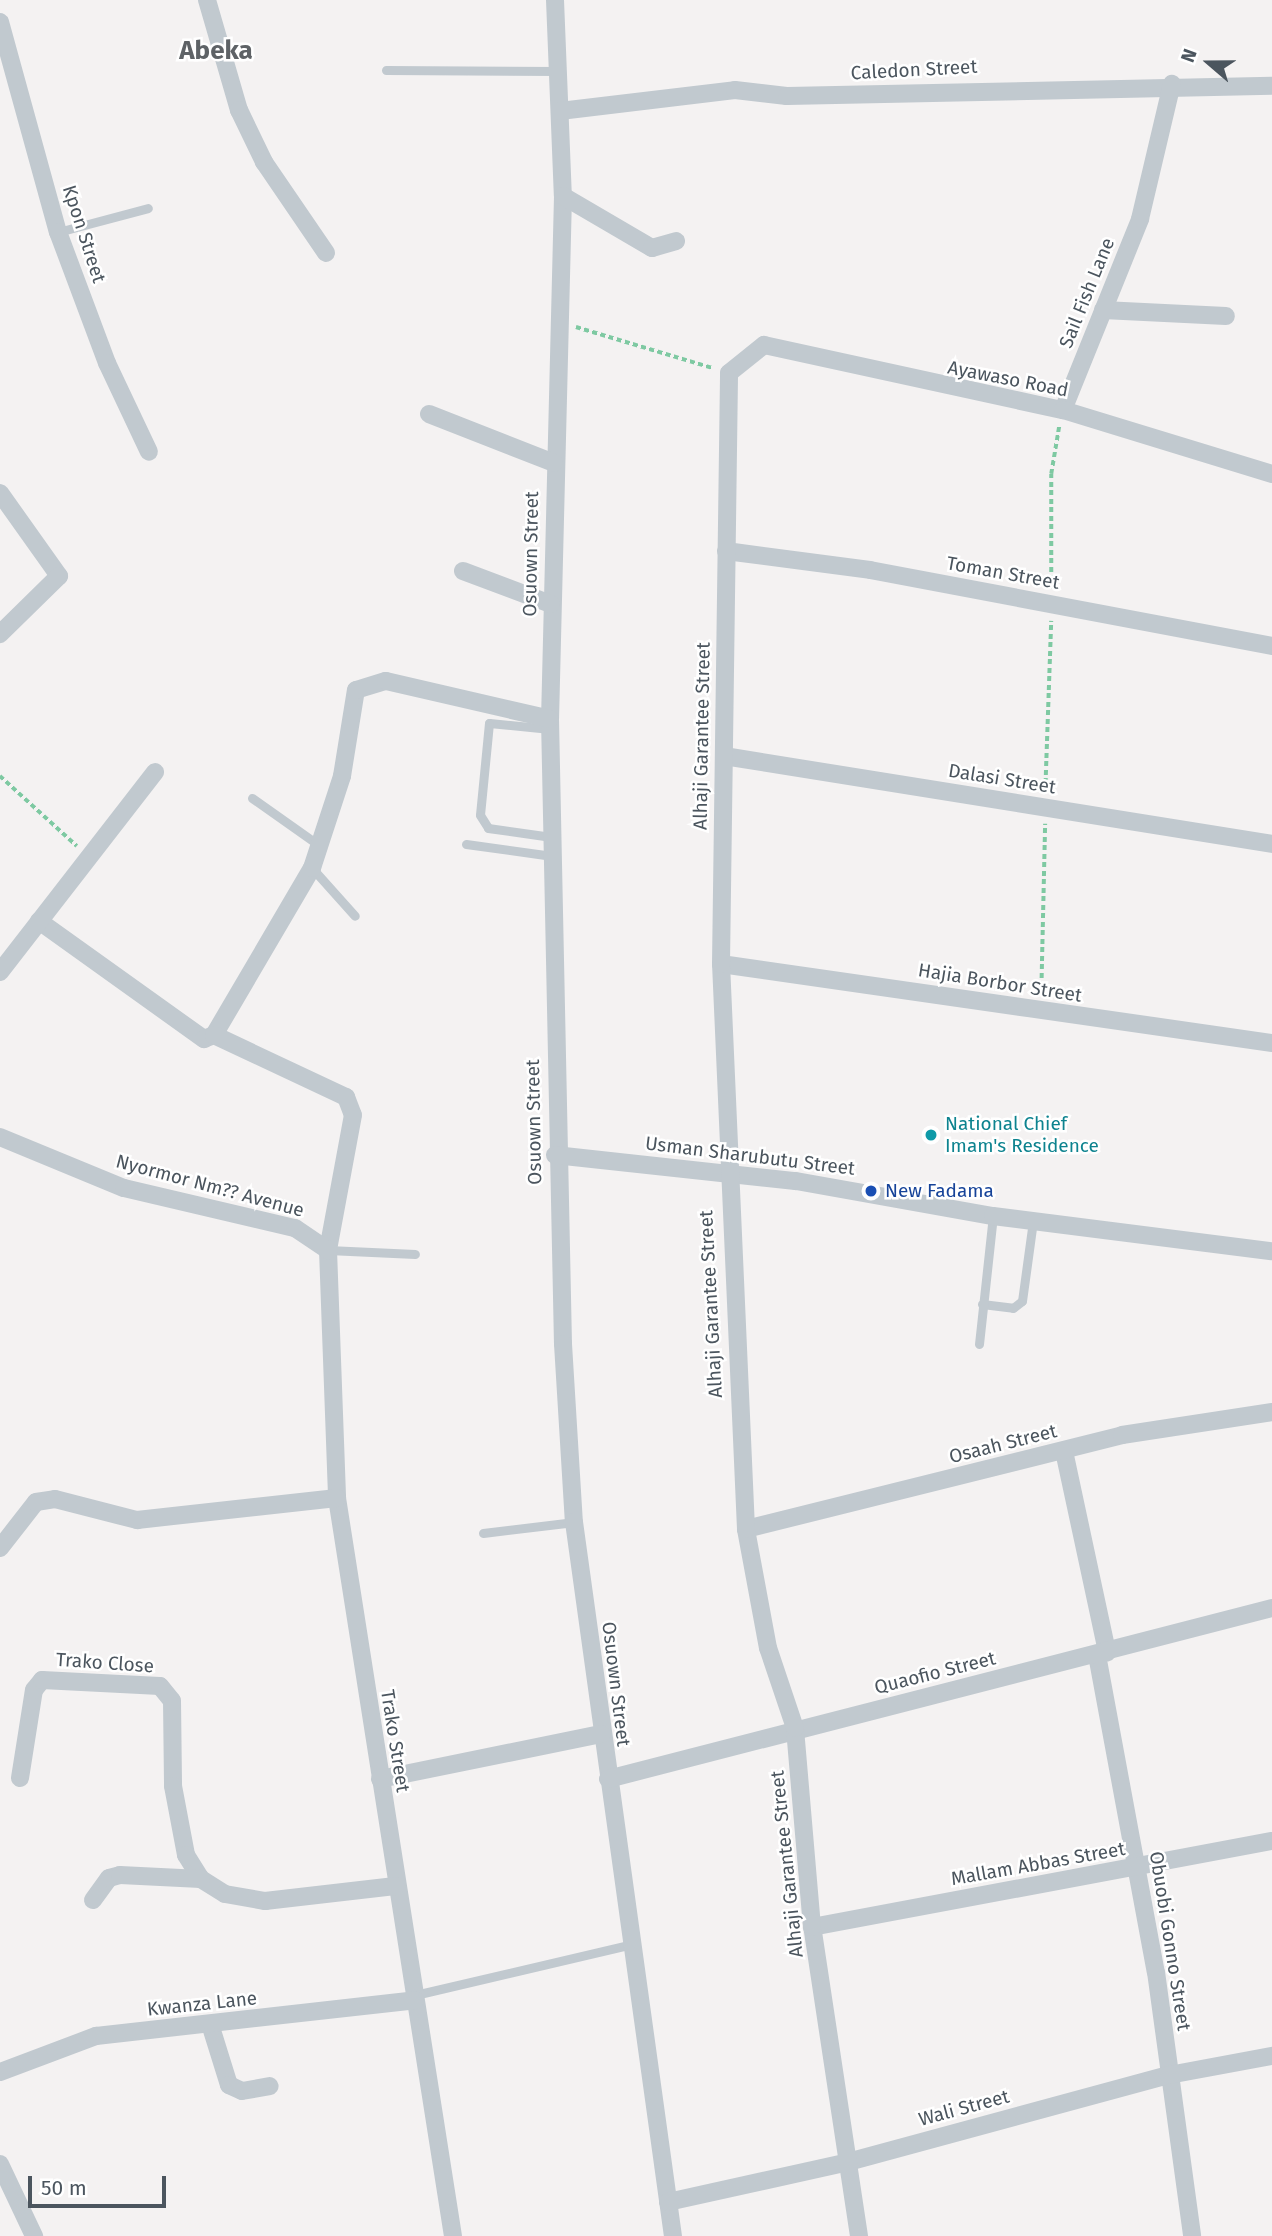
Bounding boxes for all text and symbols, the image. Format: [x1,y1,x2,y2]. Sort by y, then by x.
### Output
north arrow [1174,28,1244,98]
district label: Abeka [179,35,253,67]
text: N [1176,46,1202,66]
street label: Caledon Street [850,55,978,85]
street label: Kpon Street [58,182,110,286]
street label: Sail Fish Lane [1055,235,1119,351]
street label: Ayawaso Road [946,356,1070,402]
street label: Osuown Street [519,491,543,617]
street label: Toman Street [945,552,1061,594]
street label: Alhaji Garantee Street [689,642,715,830]
street label: Dalasi Street [947,759,1057,799]
street label: Hajia Borbor Street [917,959,1083,1007]
street label: Osuown Street [522,1059,546,1185]
place label: National Chief Imam's Residence [945,1113,1099,1157]
marker: National Chief Imam's Residence [923,1127,939,1143]
street label: Usman Sharubutu Street [644,1132,856,1180]
street label: Nyormor Nm?? Avenue [113,1150,307,1222]
place label: New Fadama [885,1180,994,1202]
marker: New Fadama [863,1183,879,1199]
street label: Alhaji Garantee Street [695,1210,727,1398]
street label: Osaah Street [947,1420,1059,1468]
street label: Osuown Street [597,1620,635,1748]
street label: Quaofio Street [872,1647,998,1699]
street label: Trako Close [55,1648,155,1678]
street label: Trako Street [376,1688,414,1794]
street label: Alhaji Garantee Street [766,1769,808,1959]
street label: Mallam Abbas Street [949,1837,1127,1891]
street label: Obuobi Gonno Street [1145,1850,1195,2032]
street label: Kwanza Lane [146,1987,258,2021]
street label: Wali Street [916,2085,1012,2131]
scale bar [32,2162,170,2206]
text: 50 m [41,2175,87,2201]

